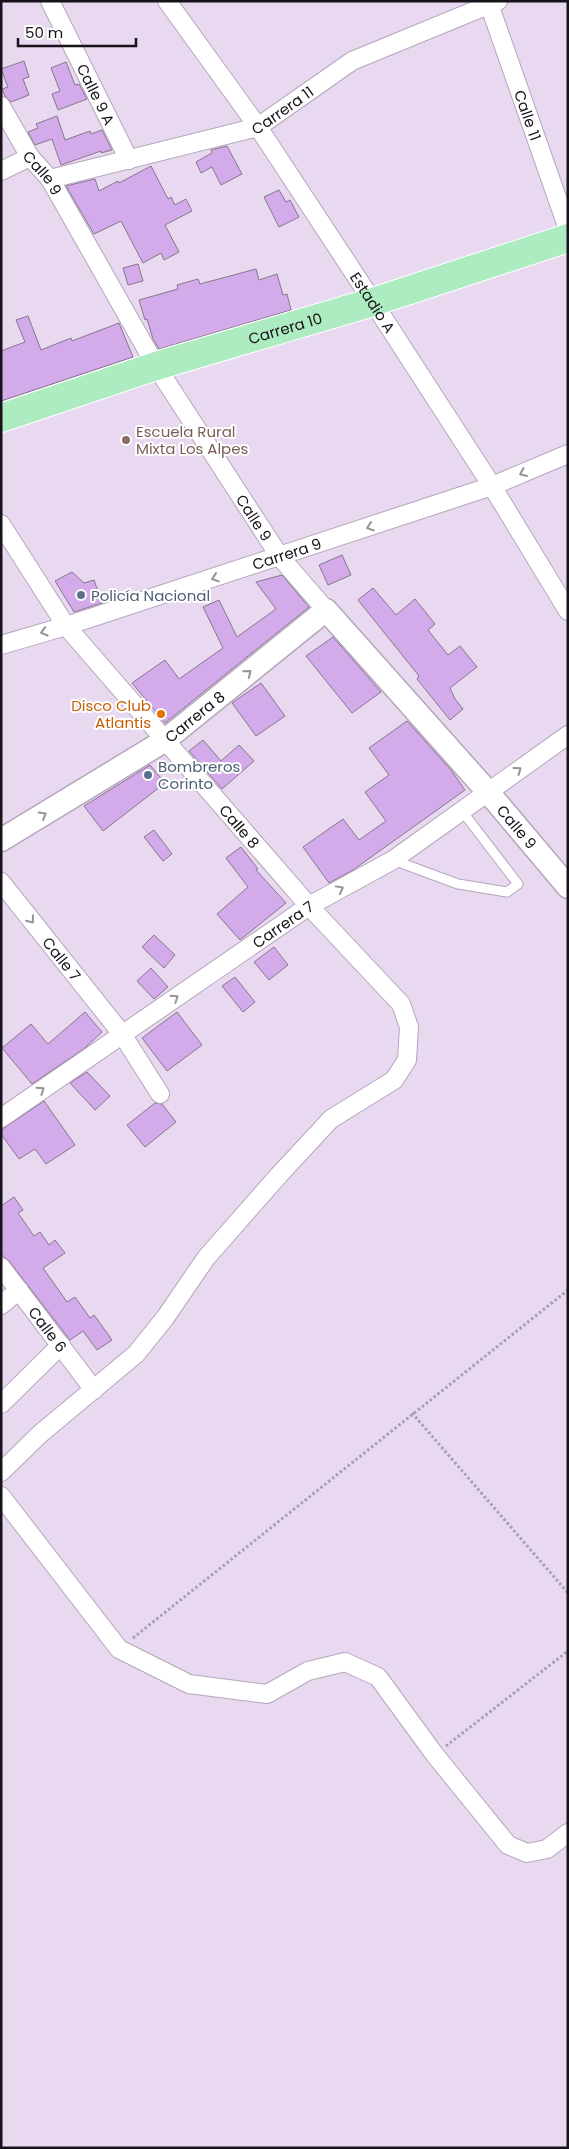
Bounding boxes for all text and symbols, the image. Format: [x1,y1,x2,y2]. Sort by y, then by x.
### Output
scale bar [18,15,135,47]
text: 50 m [25,22,63,43]
street label: Calle 9 A [72,60,120,128]
street label: Carrera 11 [249,81,318,139]
street label: Calle 11 [510,87,547,143]
street label: Calle 9 [18,146,67,199]
street label: Estadio A [345,268,401,337]
street label: Carrera 10 [245,307,325,349]
place label: Escuela Rural Mixta Los Alpes [136,421,249,459]
marker: Escuela Rural Mixta Los Alpes [120,434,132,446]
one-way arrow [519,467,528,478]
street label: Calle 9 [231,490,277,545]
one-way arrow [366,521,375,531]
street label: Carrera 9 [249,532,324,575]
one-way arrow [212,572,220,582]
place label: Policía Nacional [91,585,210,606]
marker: Policía Nacional [75,589,87,601]
one-way arrow [40,627,49,637]
one-way arrow [243,670,252,679]
street label: Carrera 8 [160,686,229,747]
place label: Disco Club Atlantis [71,695,151,733]
marker: Disco Club Atlantis [155,708,167,720]
place label: Bombreros Corinto [158,756,240,794]
one-way arrow [513,767,522,776]
marker: Bombreros Corinto [142,769,154,781]
street label: Calle 8 [215,800,265,853]
street label: Calle 9 [492,800,542,853]
one-way arrow [37,811,46,821]
one-way arrow [334,885,343,895]
street label: Carrera 7 [248,896,318,953]
one-way arrow [26,914,34,923]
street label: Calle 7 [38,932,86,985]
one-way arrow [169,995,179,1004]
one-way arrow [35,1087,45,1096]
street label: Calle 6 [24,1302,72,1356]

